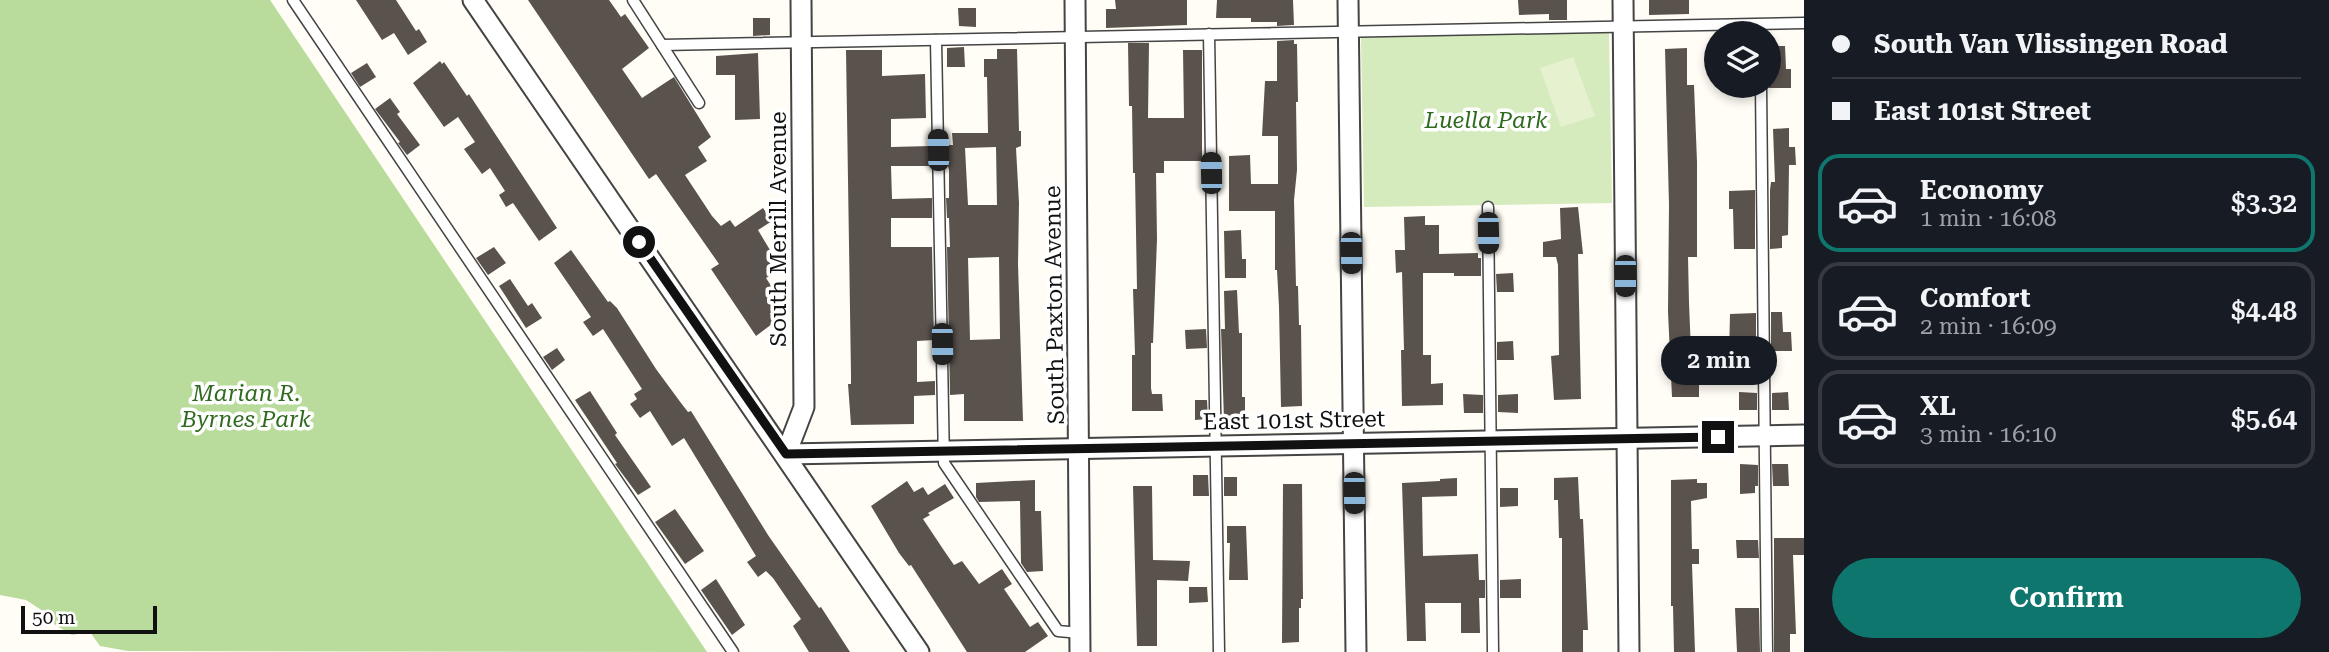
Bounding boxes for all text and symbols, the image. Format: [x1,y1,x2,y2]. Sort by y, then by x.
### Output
map controls [1704,21,1781,98]
button: layers [1704,21,1781,98]
text: South Van Vlissingen Road [1874,29,2228,59]
text: East 101st Street [1874,96,2091,126]
park label: Luella Park [1424,107,1548,134]
street label: South Merrill Avenue [765,111,792,347]
car [928,129,949,171]
car [1201,152,1222,194]
icon: car [1836,172,1899,235]
text: Economy [1920,175,2043,205]
street label: South Paxton Avenue [1039,185,1070,425]
text: $3.32 [2231,188,2297,218]
text: 1 min · 16:08 [1920,205,2057,232]
car [1478,212,1499,254]
route start [623,226,655,258]
car [1341,232,1362,274]
car [1615,255,1636,297]
icon: car [1836,280,1899,343]
text: Comfort [1920,283,2030,313]
text: $4.48 [2231,296,2297,326]
text: 2 min · 16:09 [1920,313,2057,340]
car [932,323,953,365]
callout: 2 min [1660,336,1776,384]
text: 2 min [1687,347,1751,374]
park label: Marian R. Byrnes Park [180,380,311,433]
icon: car [1836,388,1899,451]
text: XL [1920,391,1956,421]
text: $5.64 [2231,404,2297,434]
street label: East 101st Street [1202,405,1386,436]
route end [1702,421,1734,453]
text: 3 min · 16:10 [1920,421,2057,448]
car [1344,472,1365,514]
button: Confirm [1832,558,2301,638]
scale bar [21,603,158,635]
text: 50 m [32,606,75,629]

